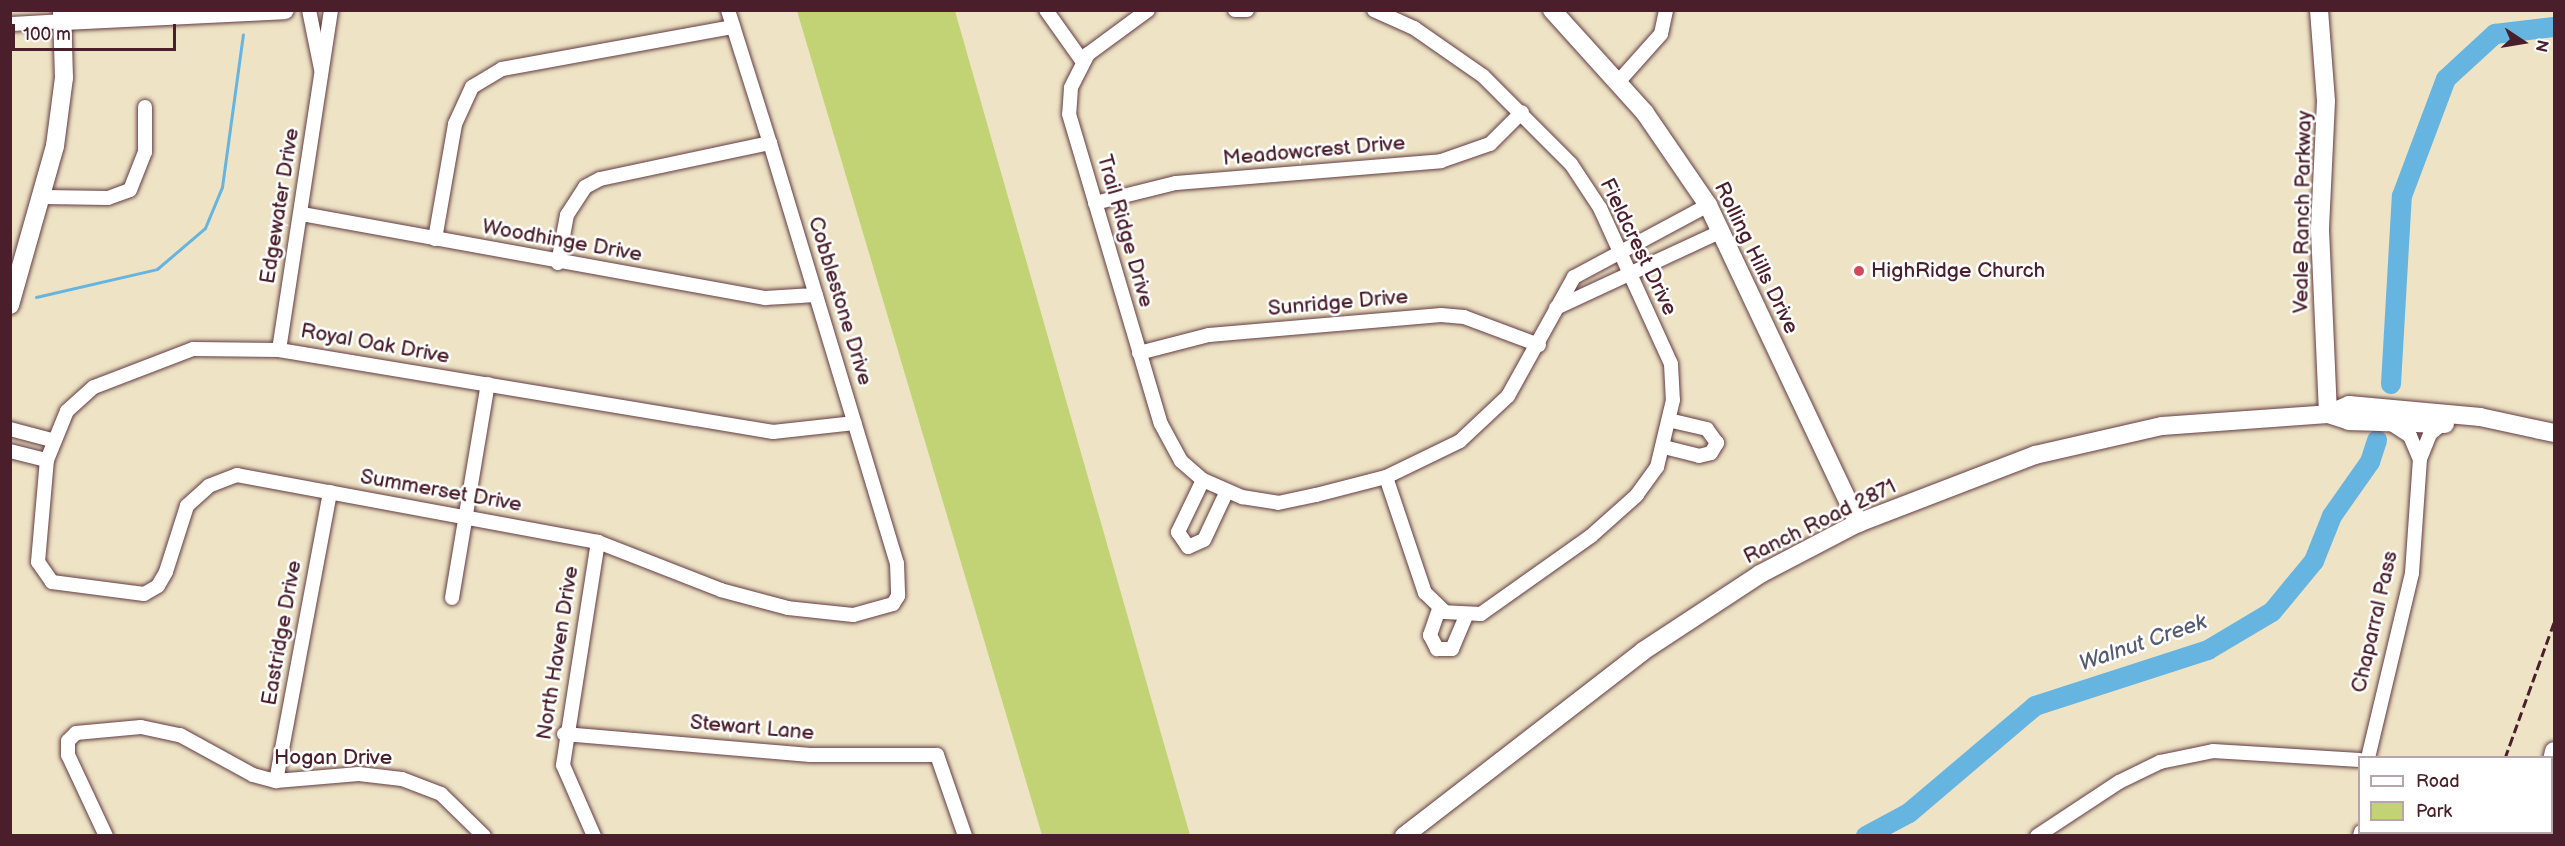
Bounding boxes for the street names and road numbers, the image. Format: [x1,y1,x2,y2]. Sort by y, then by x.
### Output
street label: Veale Ranch Parkway [2289,110,2317,314]
street label: Edgewater Drive [255,126,305,286]
street label: Meadowcrest Drive [1222,130,1406,172]
street label: Trail Ridge Drive [1091,152,1159,310]
street label: Fieldcrest Drive [1594,174,1682,320]
street label: Rolling Hills Drive [1708,178,1804,338]
street label: Cobblestone Drive [802,214,878,388]
street label: Woodhinge Drive [480,215,644,267]
street label: Sunridge Drive [1267,284,1409,322]
street label: Royal Oak Drive [299,319,451,369]
street label: Summerset Drive [358,464,524,518]
street label: Ranch Road 2871 [1740,474,1900,570]
street label: Chaparral Pass [2346,549,2404,695]
street label: Eastridge Drive [257,559,307,707]
street label: North Haven Drive [532,564,584,742]
street label: Stewart Lane [689,710,815,746]
street label: Hogan Drive [274,745,392,771]

